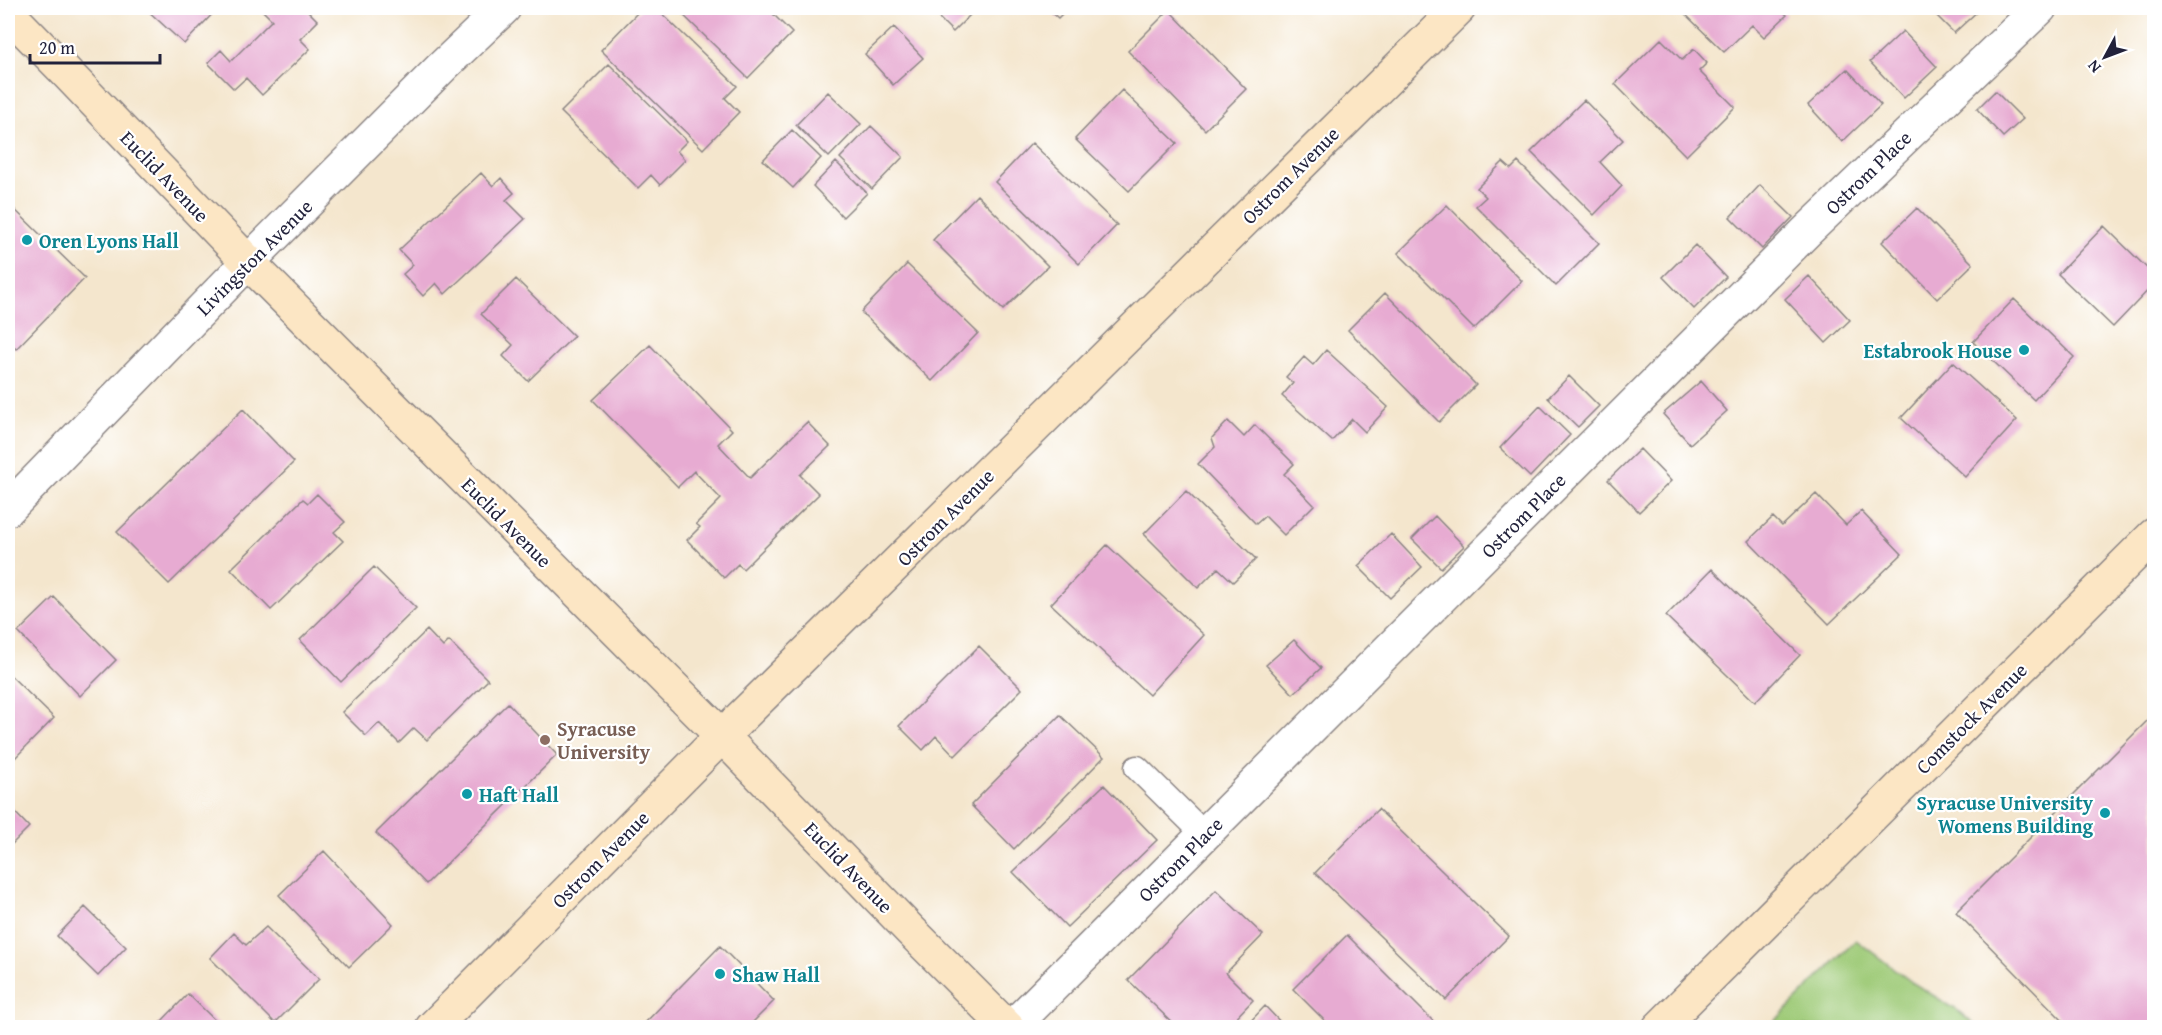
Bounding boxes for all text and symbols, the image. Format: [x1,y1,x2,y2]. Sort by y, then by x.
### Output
scale bar [30,27,160,65]
north arrow [2075,27,2135,87]
text: 20 m [39,34,75,61]
text: N [2081,55,2106,79]
street label: Ostrom Avenue [1235,120,1345,230]
street label: Ostrom Place [1818,123,1918,221]
street label: Euclid Avenue [114,124,216,228]
street label: Livingston Avenue [189,192,319,322]
place label: Oren Lyons Hall [39,226,179,255]
marker: Oren Lyons Hall [20,233,34,247]
place label: Estabrook House [1864,336,2012,365]
marker: Estabrook House [2017,343,2031,357]
street label: Ostrom Avenue [890,462,1000,572]
street label: Ostrom Place [1474,466,1572,564]
street label: Euclid Avenue [455,470,559,574]
street label: Comstock Avenue [1909,656,2033,780]
place label: Syracuse University [557,714,651,766]
marker: Syracuse University [538,733,552,747]
place label: Haft Hall [479,780,559,809]
marker: Haft Hall [460,787,474,801]
place label: Syracuse University Womens Building [1917,788,2094,840]
street label: Ostrom Avenue [545,804,655,914]
marker: Syracuse University Womens Building [2098,806,2112,820]
street label: Ostrom Place [1131,810,1229,908]
street label: Euclid Avenue [798,815,900,919]
place label: Shaw Hall [732,960,820,989]
marker: Shaw Hall [713,967,727,981]

